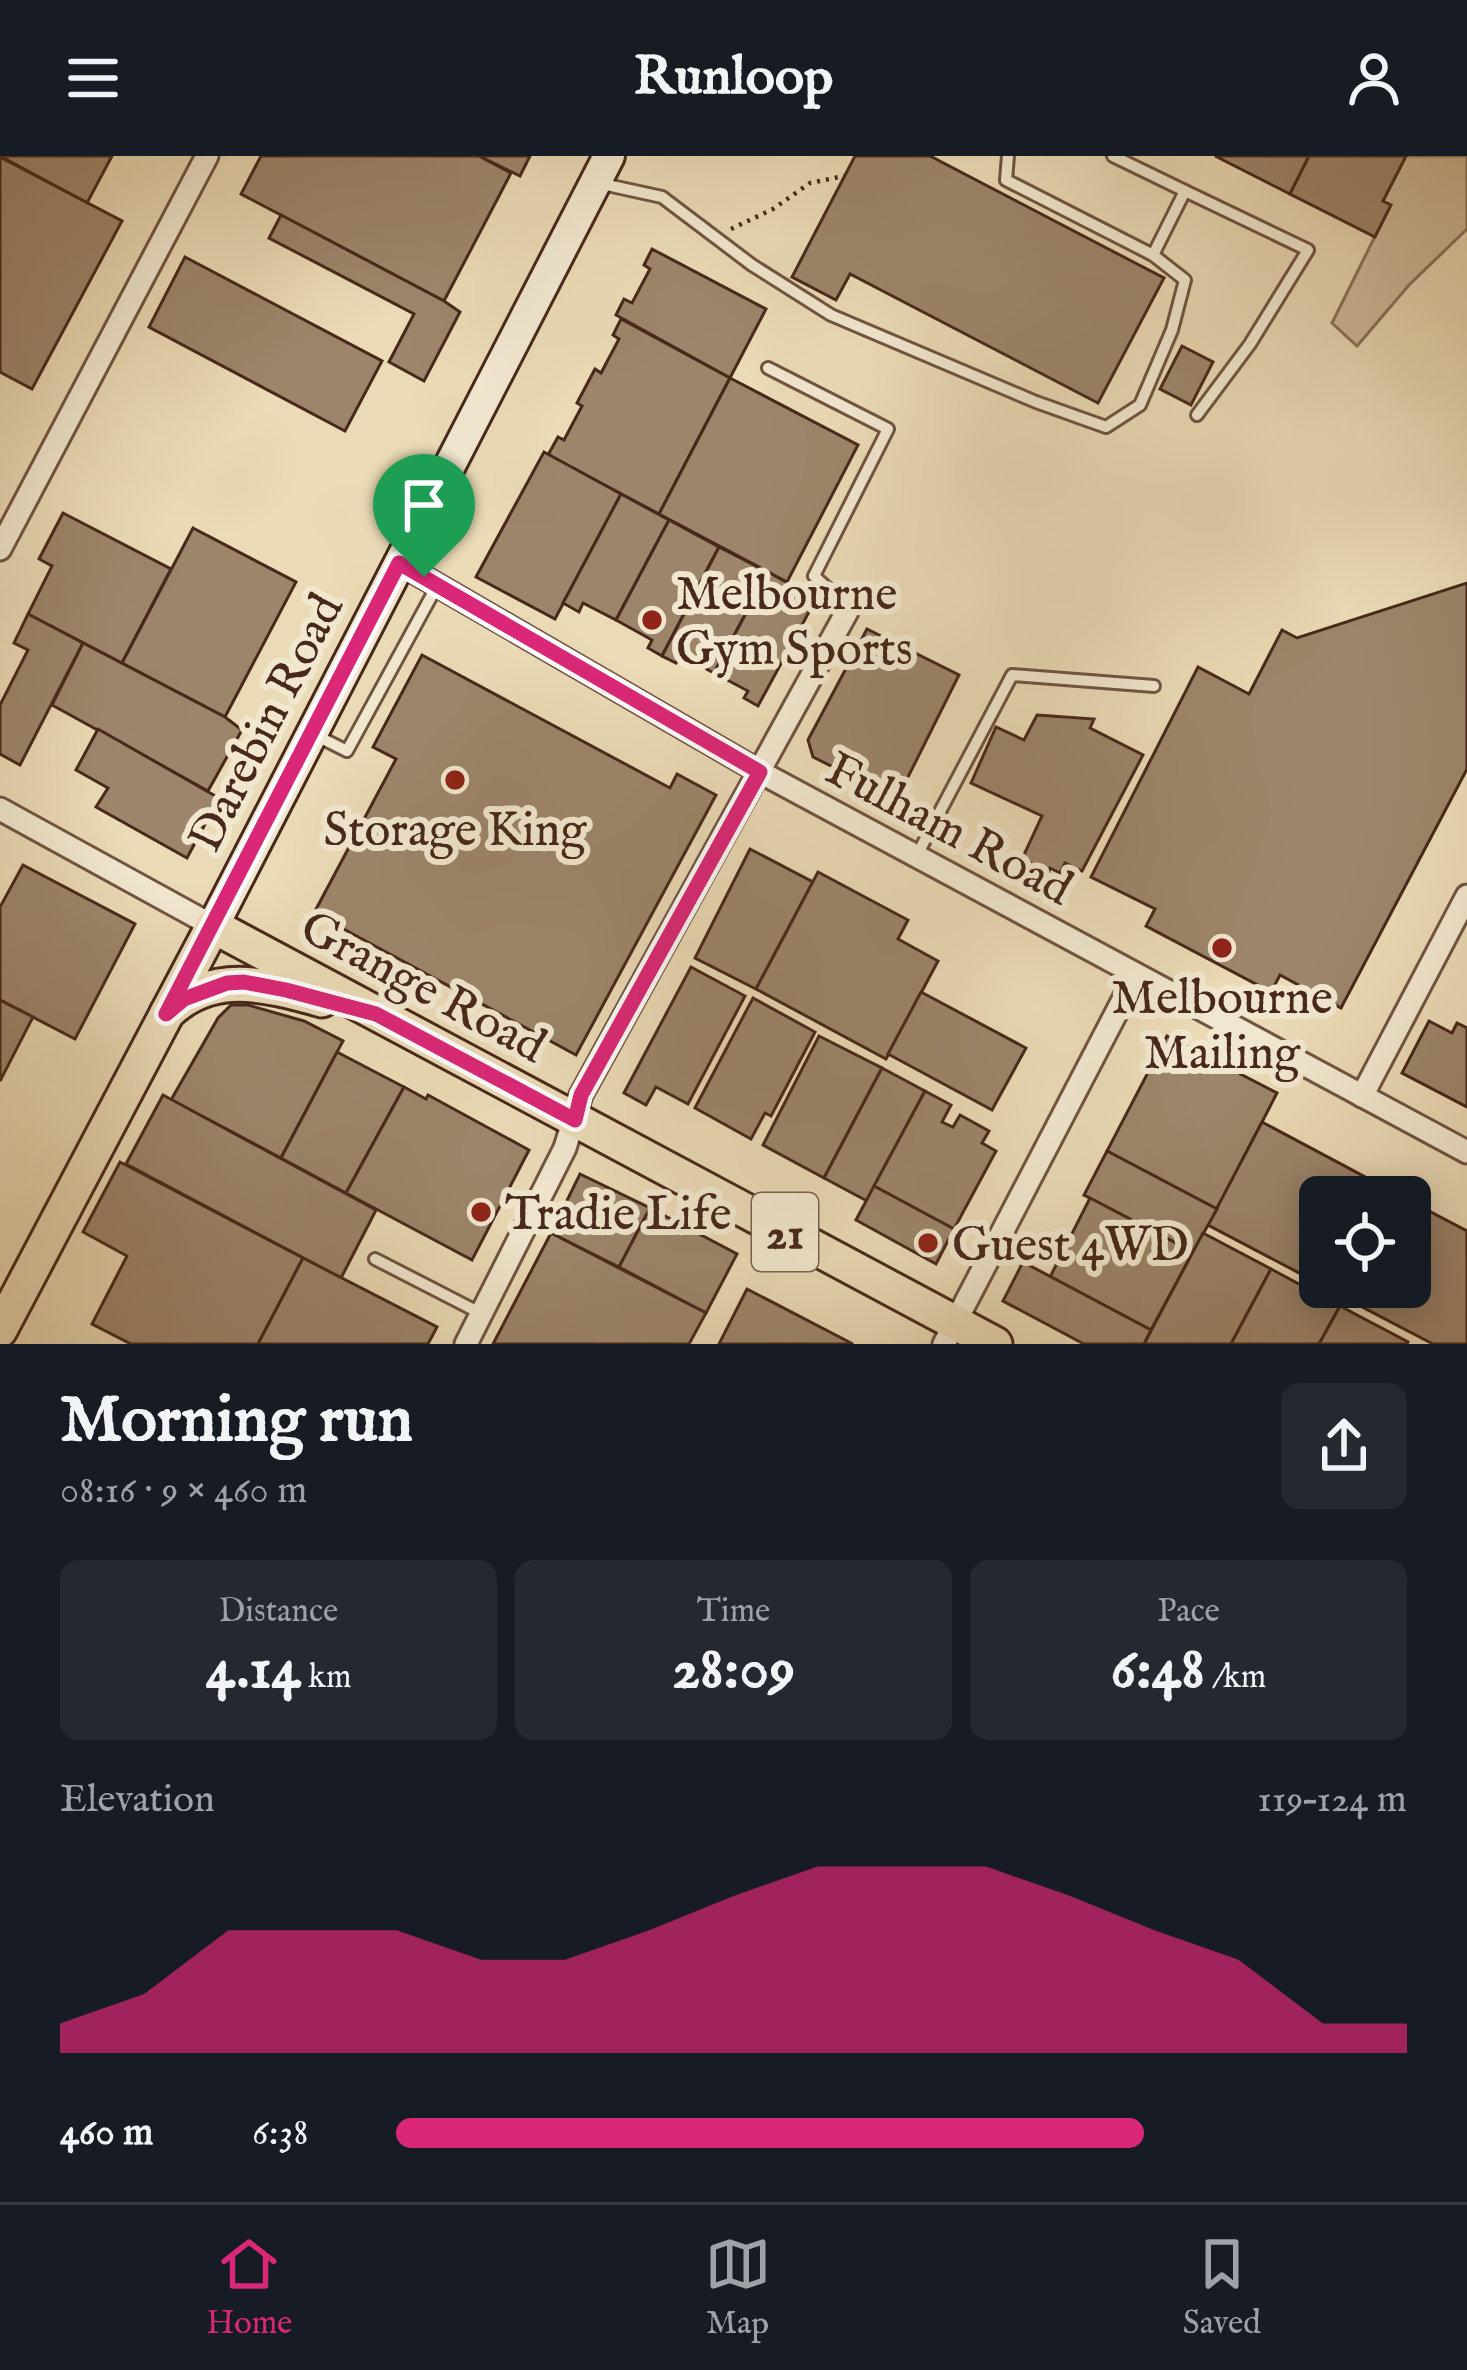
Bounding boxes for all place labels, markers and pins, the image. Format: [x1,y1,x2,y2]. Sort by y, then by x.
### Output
pin [373,454,475,577]
place label: Melbourne Gym Sports [676,566,913,681]
marker: Melbourne Gym Sports [639,607,665,633]
marker: Storage King [442,767,468,793]
place label: Storage King [324,802,587,862]
marker: Melbourne Mailing [1209,935,1235,961]
place label: Melbourne Mailing [1111,970,1333,1085]
place label: Tradie Life [505,1186,732,1246]
marker: Tradie Life [468,1199,494,1225]
place label: Guest 4WD [952,1217,1189,1277]
marker: Guest 4WD [915,1230,941,1256]

